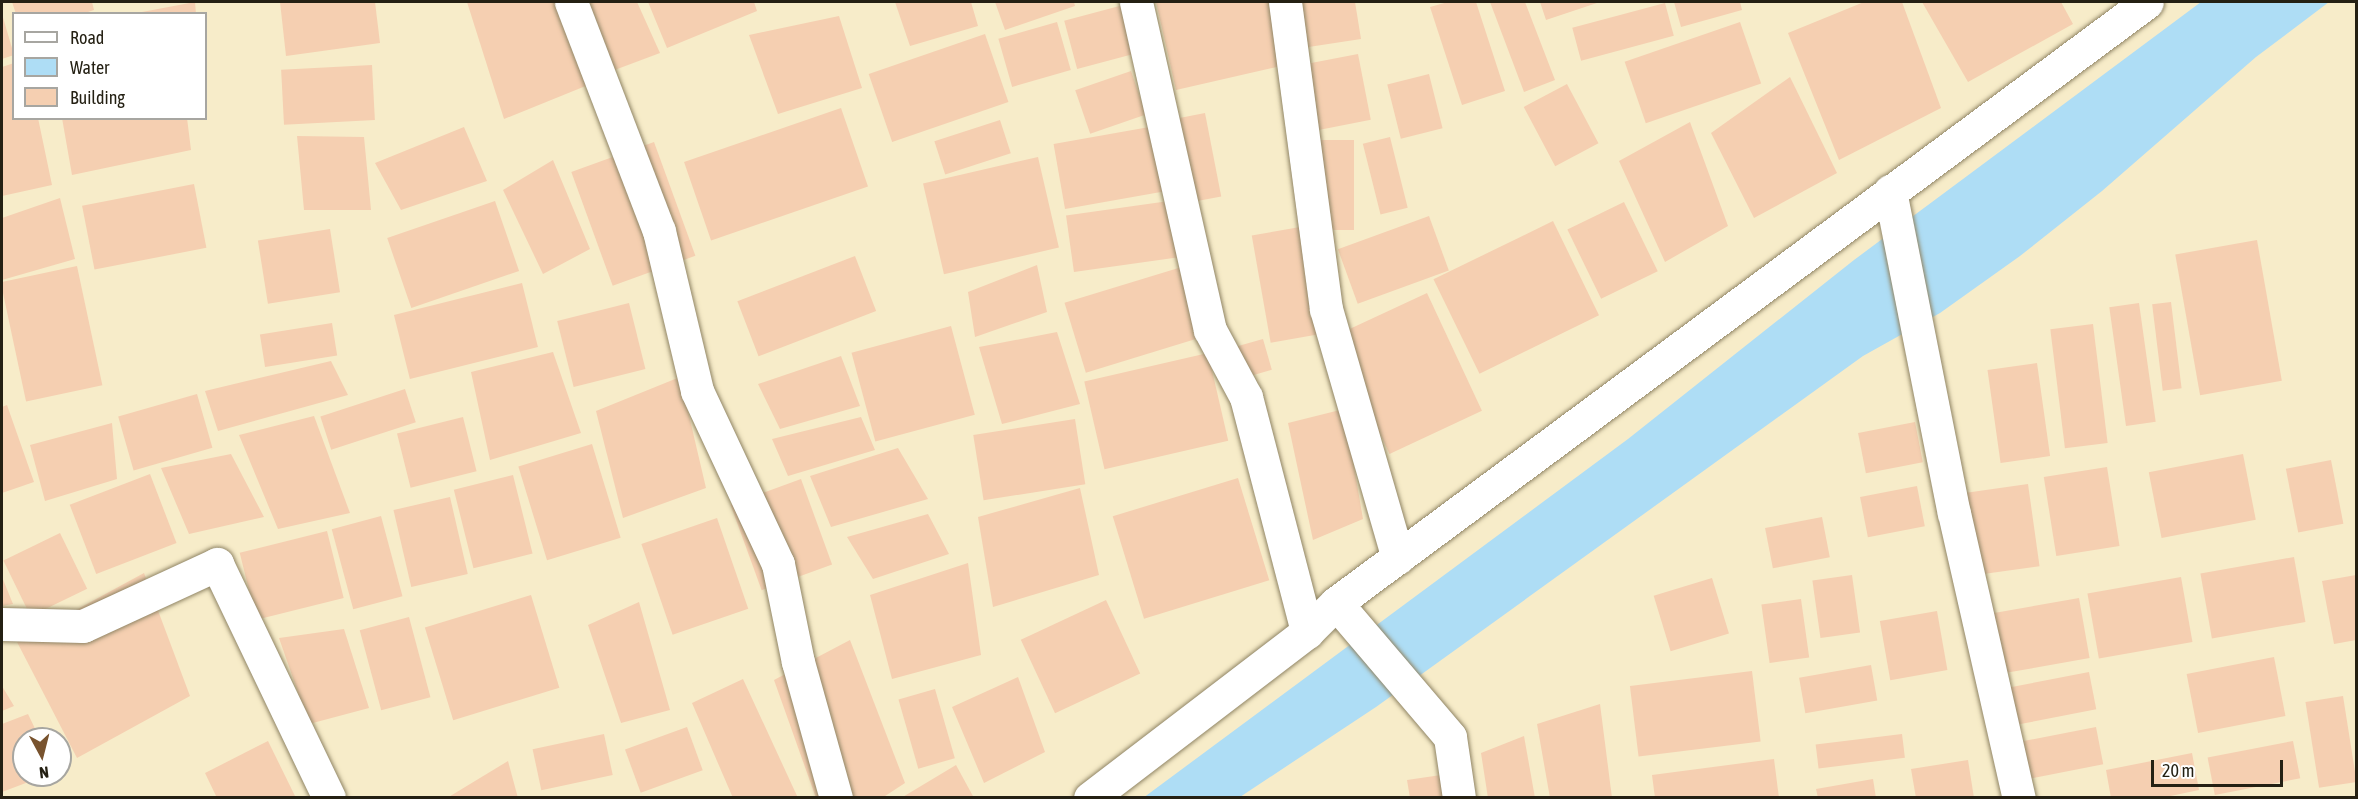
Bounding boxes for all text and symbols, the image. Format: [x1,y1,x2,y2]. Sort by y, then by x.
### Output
legend [12,12,207,120]
text: Road [70,27,104,48]
text: Water [70,57,109,78]
text: Building [70,87,125,108]
north arrow [12,727,72,787]
scale bar [2154,748,2286,786]
text: 20 m [2162,760,2194,781]
text: N [38,763,50,782]

